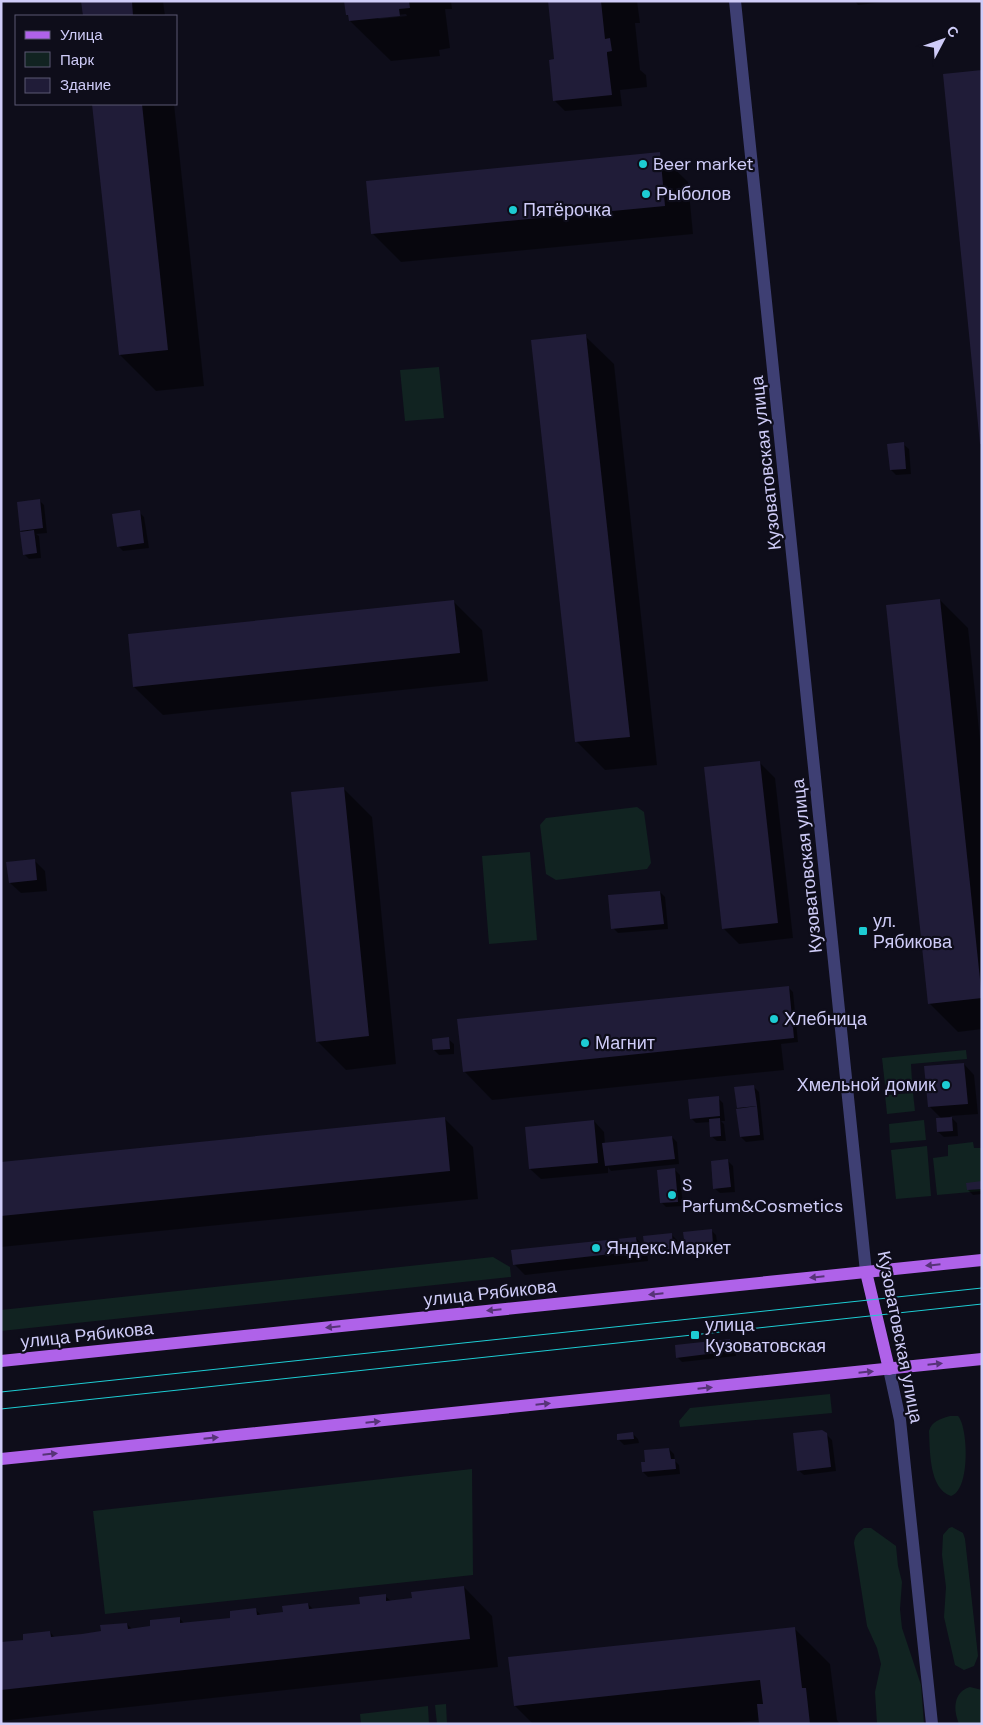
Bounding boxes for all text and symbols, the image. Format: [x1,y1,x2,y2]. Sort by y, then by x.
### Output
legend [15,15,178,105]
north arrow [918,15,968,65]
text: С [943,22,963,41]
text: Улица [60,25,103,45]
text: Парк [60,50,94,70]
text: Здание [60,75,111,95]
place label: Beer market [653,152,754,176]
marker: Beer market [637,158,649,170]
place label: Рыболов [656,182,731,206]
marker: Рыболов [640,188,652,200]
place label: Пятёрочка [523,198,612,222]
marker: Пятёрочка [507,204,519,216]
street label: Кузоватовская улица [745,374,787,551]
street label: Кузоватовская улица [786,777,828,954]
place label: ул. Рябикова [873,909,953,954]
marker: ул. Рябикова [857,925,869,937]
place label: Хлебница [784,1007,868,1031]
marker: Хлебница [768,1013,780,1025]
place label: Магнит [595,1031,655,1055]
marker: Магнит [579,1037,591,1049]
place label: Хмельной домик [797,1073,936,1097]
marker: Хмельной домик [940,1079,952,1091]
place label: S Parfum&Cosmetics [682,1173,843,1218]
marker: S Parfum&Cosmetics [666,1189,678,1201]
place label: Яндекс.Маркет [606,1236,731,1260]
marker: Яндекс.Маркет [590,1242,602,1254]
street label: Кузоватовская улица [872,1249,929,1426]
one-way arrow [925,1261,941,1269]
one-way arrow [809,1273,825,1281]
street label: улица Рябикова [422,1274,558,1312]
one-way arrow [648,1290,664,1298]
one-way arrow [486,1306,502,1314]
place label: улица Кузоватовская [705,1313,826,1358]
street label: улица Рябикова [19,1316,155,1354]
one-way arrow [324,1323,340,1331]
marker: улица Кузоватовская [689,1329,701,1341]
one-way arrow [928,1360,944,1368]
one-way arrow [858,1368,874,1376]
one-way arrow [697,1384,713,1392]
one-way arrow [535,1400,551,1408]
one-way arrow [365,1417,381,1425]
one-way arrow [204,1434,220,1442]
one-way arrow [42,1450,58,1458]

